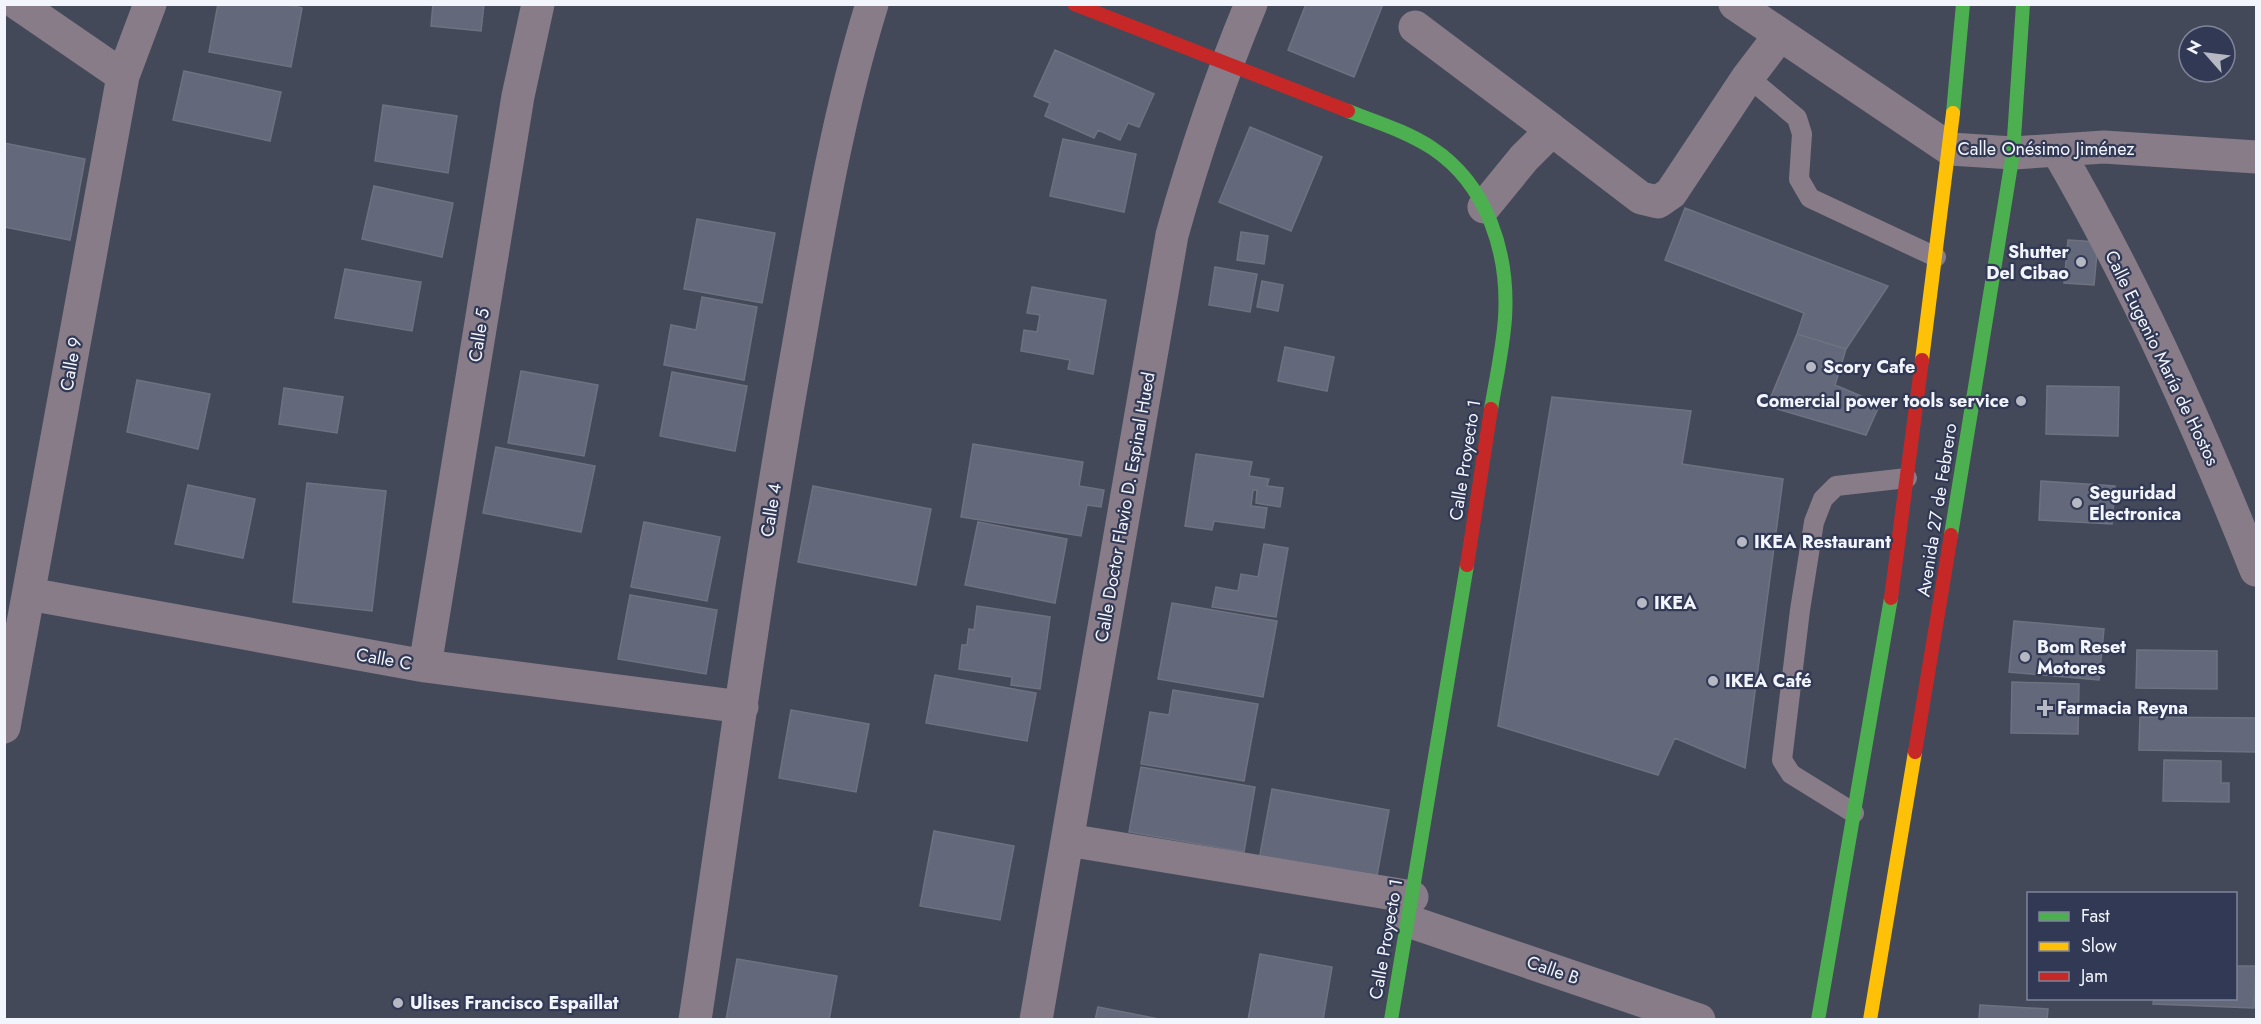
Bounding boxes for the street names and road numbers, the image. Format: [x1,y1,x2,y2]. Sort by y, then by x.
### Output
street label: Calle Onésimo Jiménez [1957,136,2135,162]
street label: Calle Eugenio María de Hostos [2098,246,2226,470]
street label: Calle 5 [462,306,496,364]
street label: Calle 9 [53,335,89,393]
street label: Calle Doctor Flavio D. Espinal Hued [1088,370,1162,644]
street label: Calle Proyecto 1 [1443,398,1487,522]
street label: Avenida 27 de Febrero [1910,421,1964,599]
street label: Calle 4 [754,481,788,539]
street label: Calle C [354,641,414,677]
street label: Calle Proyecto 1 [1363,877,1409,1001]
street label: Calle B [1523,949,1583,991]

